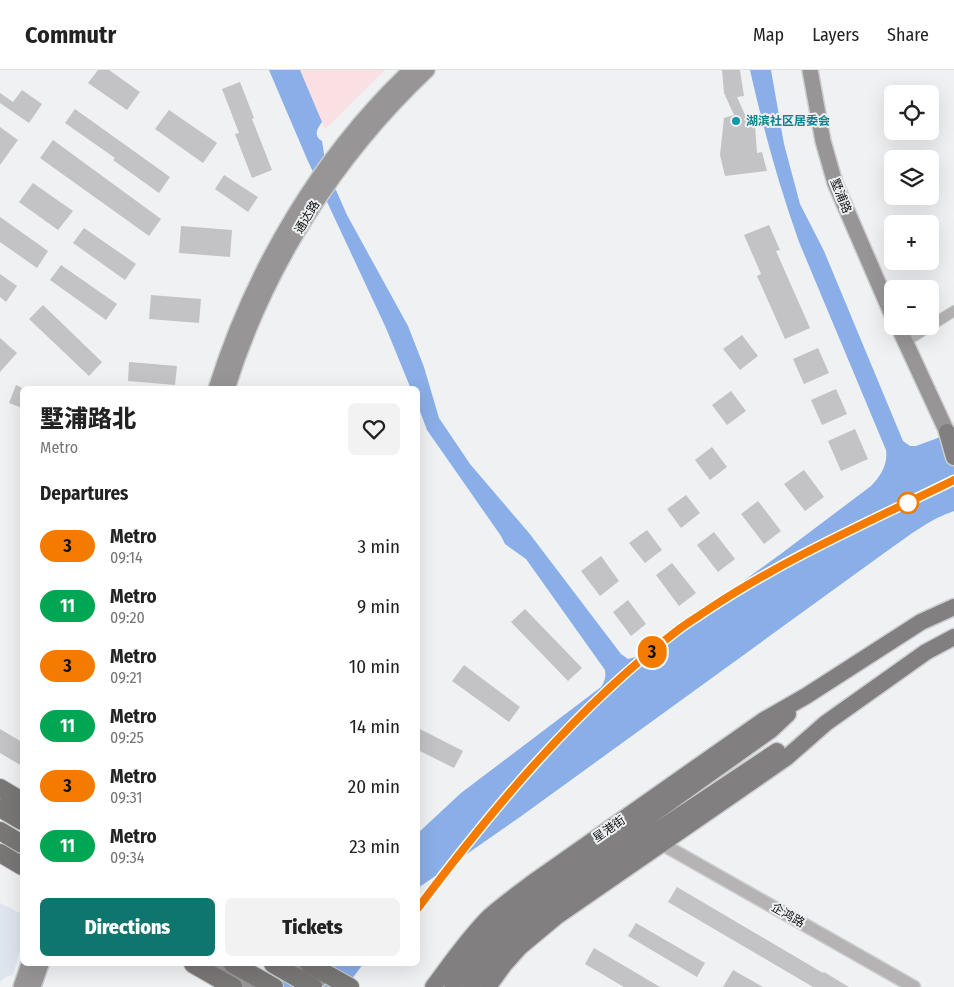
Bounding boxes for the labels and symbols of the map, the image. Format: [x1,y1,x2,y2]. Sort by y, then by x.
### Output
place label: 湖滨社区居委会 [746,114,830,128]
marker: 湖滨社区居委会 [730,115,742,127]
street label: 墅浦路 [828,177,854,215]
street label: 通达路 [292,198,322,236]
unlabelled marker [897,492,919,514]
line badge: 3 [636,636,668,668]
street label: 星港街 [590,813,628,845]
street label: 企鸿路 [769,900,807,930]

